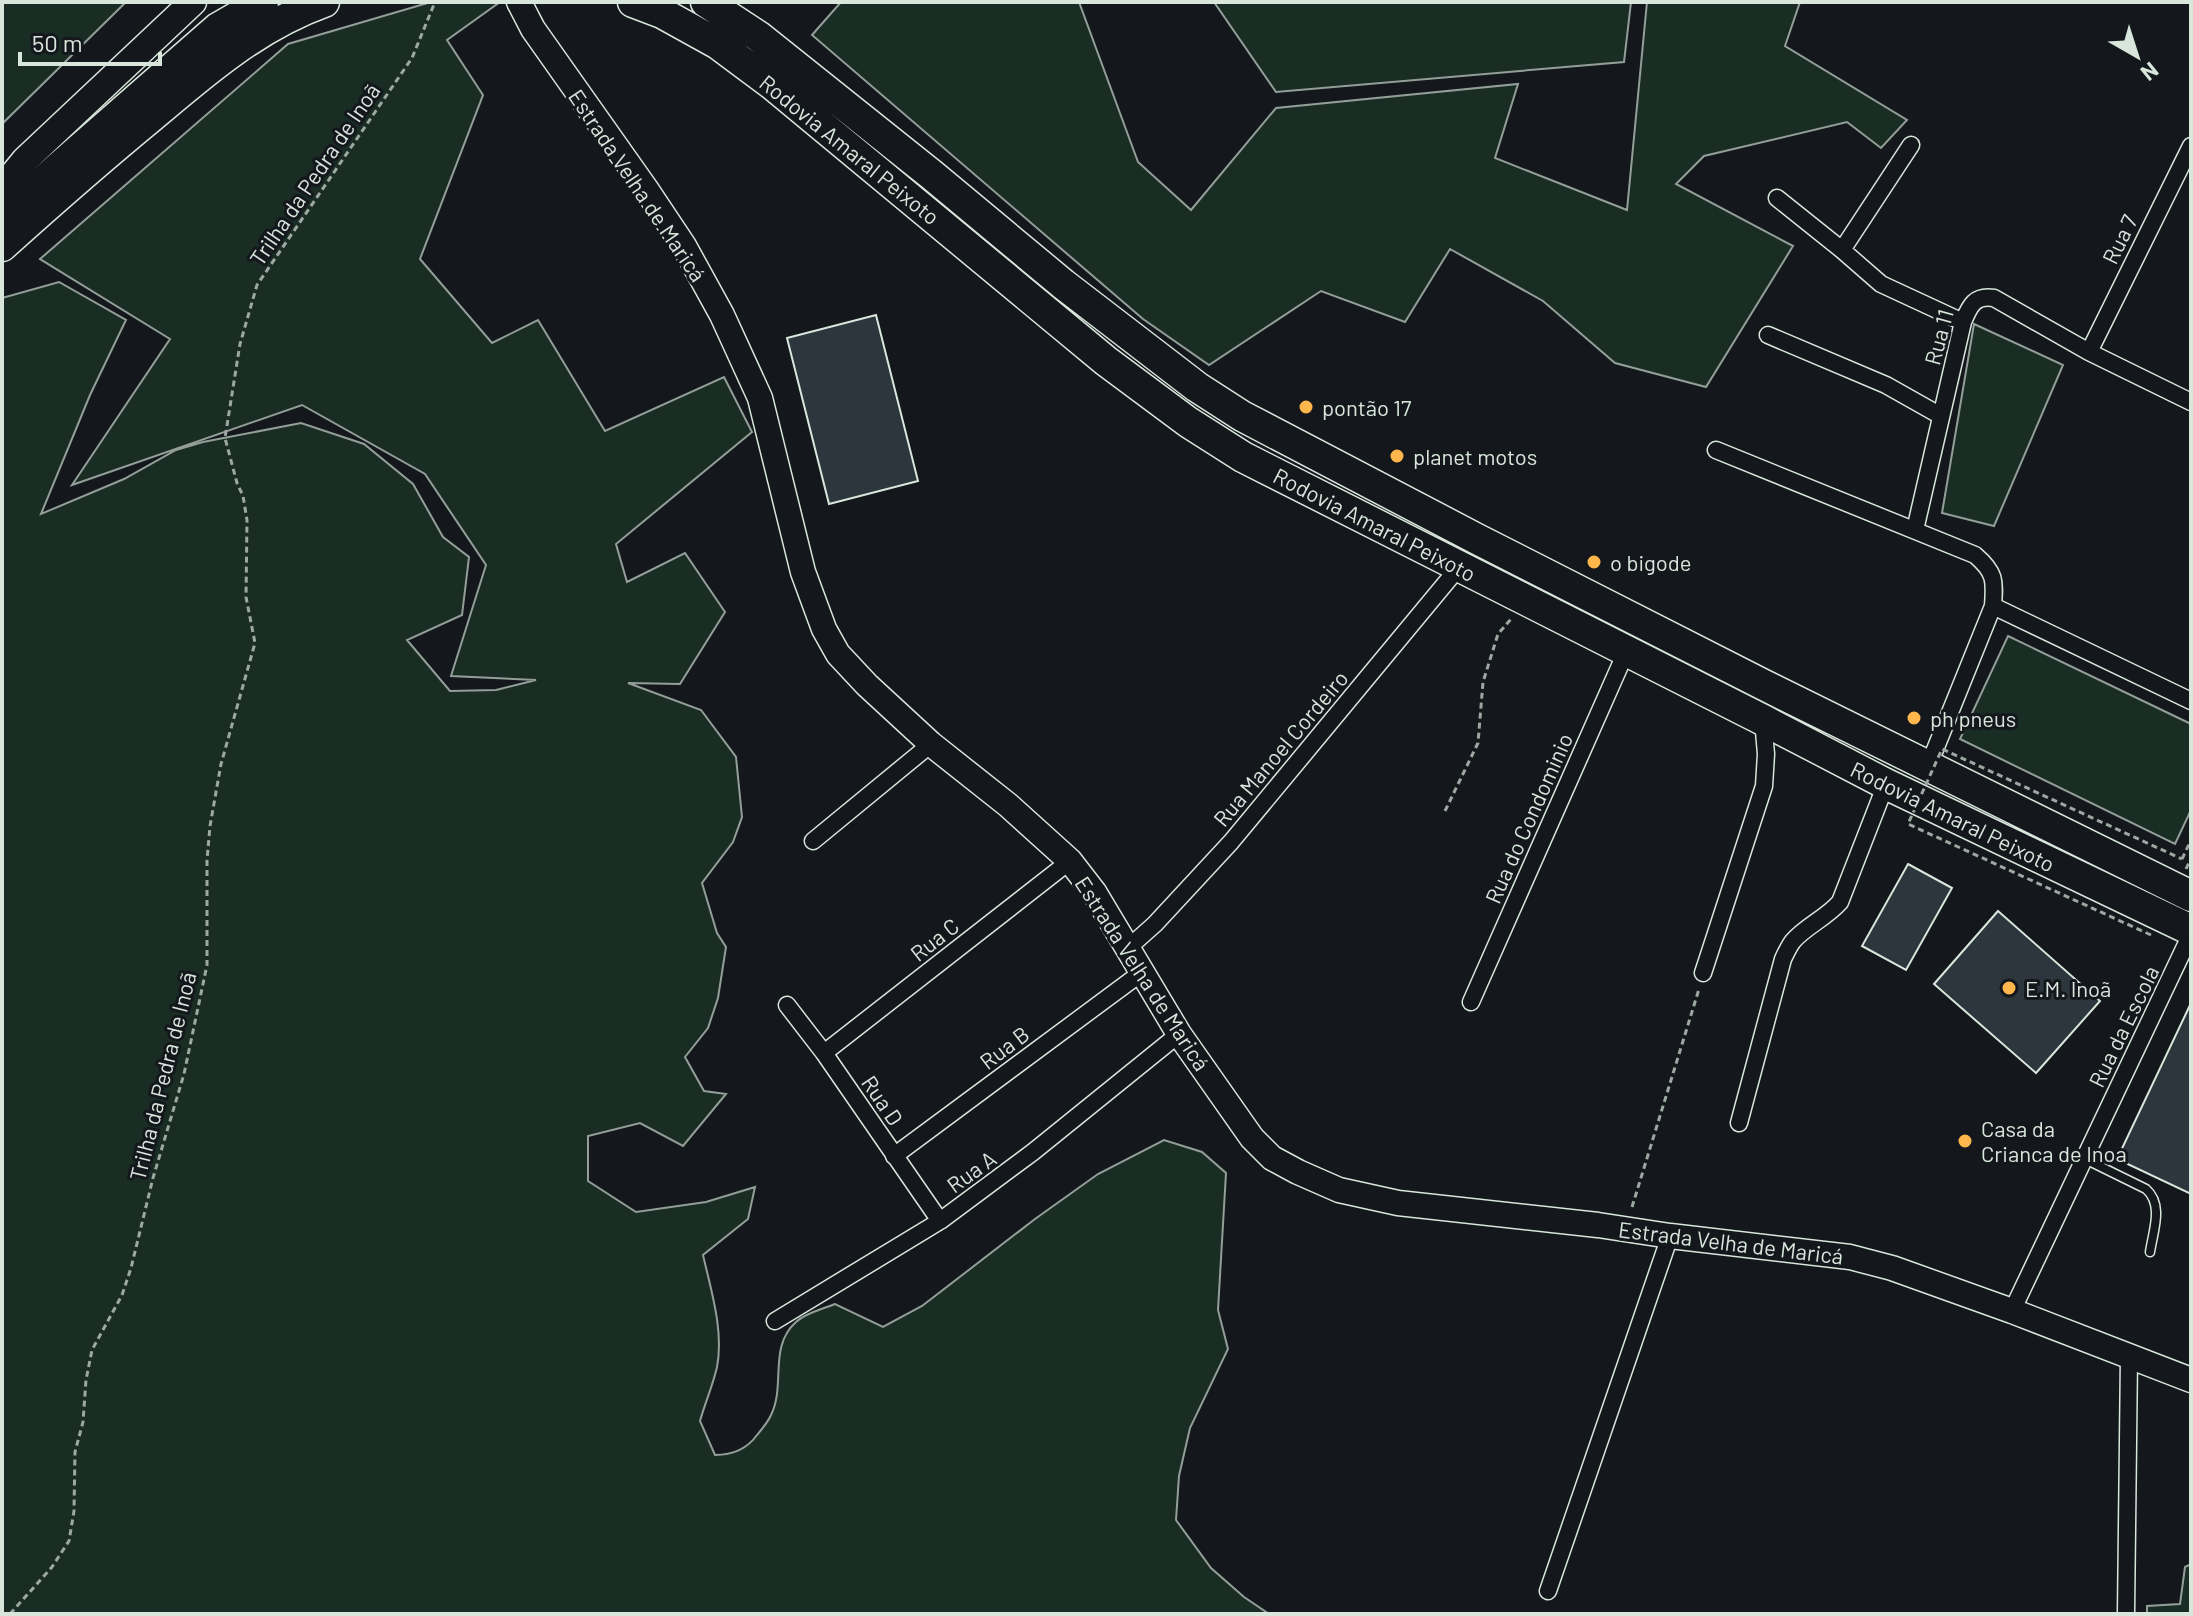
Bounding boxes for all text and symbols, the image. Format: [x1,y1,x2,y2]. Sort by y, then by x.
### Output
scale bar [20,16,160,66]
north arrow [2097,16,2177,96]
text: 50 m [32,28,83,57]
text: N [2136,58,2164,87]
street label: Rodovia Amaral Peixoto [755,69,945,229]
street label: Trilha da Pedra de Inoã [243,78,385,270]
street label: Estrada Velha de Maricá [564,84,712,286]
street label: Rua 7 [2096,210,2142,268]
street label: Rua 11 [1918,306,1958,368]
place label: pontão 17 [1322,394,1411,420]
marker: pontão 17 [1297,398,1315,416]
place label: planet motos [1413,443,1537,469]
marker: planet motos [1388,447,1406,465]
street label: Rodovia Amaral Peixoto [1269,462,1481,586]
place label: o bigode [1610,549,1692,575]
marker: o bigode [1585,553,1603,571]
street label: Rua Manoel Cordeiro [1207,665,1353,831]
place label: ph pneus [1930,705,2016,731]
marker: ph pneus [1905,709,1923,727]
street label: Rua do Condominio [1479,729,1577,907]
street label: Rodovia Amaral Peixoto [1847,755,2059,877]
street label: Estrada Velha de Maricá [1070,871,1216,1075]
street label: Rua C [905,912,963,966]
street label: Rua da Escola [2082,961,2164,1091]
street label: Trilha da Pedra de Inoã [124,969,200,1183]
place label: E.M. Inoã [2025,975,2111,1001]
marker: E.M. Inoã [2000,979,2018,997]
street label: Rua B [974,1020,1034,1074]
street label: Rua D [857,1070,909,1130]
place label: Casa da Crianca de Inoa [1981,1115,2127,1166]
marker: Casa da Crianca de Inoa [1956,1132,1974,1150]
street label: Rua A [941,1145,1001,1197]
street label: Estrada Velha de Maricá [1617,1215,1845,1269]

